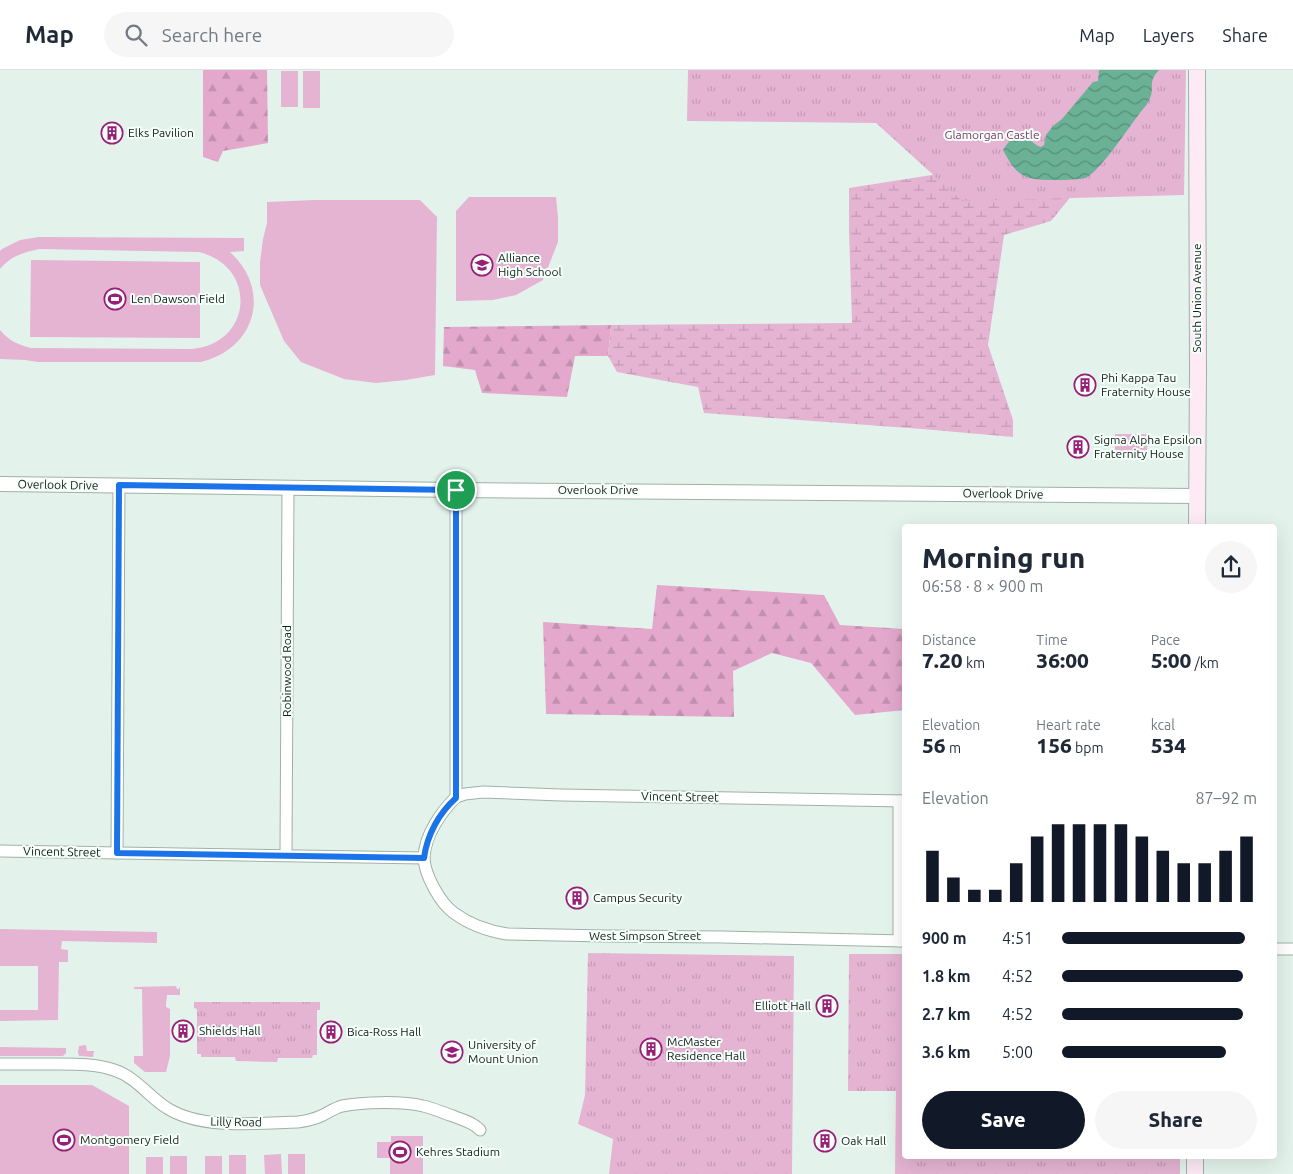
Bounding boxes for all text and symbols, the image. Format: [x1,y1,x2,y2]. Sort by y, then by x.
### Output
search box [104,12,454,57]
text: Map [25,21,74,48]
icon: search [122,21,150,49]
text: Search here [162,24,262,46]
text: Map [1079,25,1115,45]
text: Layers [1143,25,1194,45]
text: Share [1222,25,1268,45]
building icon: Elks Pavilion [100,121,124,145]
place label: Elks Pavilion [128,126,194,139]
park label: Glamorgan Castle [944,128,1040,141]
street label: South Union Avenue [1190,243,1203,353]
place label: Alliance High School [498,251,562,278]
school or university icon: Alliance High School [470,253,494,277]
sports icon: Len Dawson Field [103,287,127,311]
place label: Len Dawson Field [131,292,225,305]
place label: Phi Kappa Tau Fraternity House [1101,371,1191,398]
building icon: Phi Kappa Tau Fraternity House [1073,373,1097,397]
place label: Sigma Alpha Epsilon Fraternity House [1094,433,1202,460]
building icon: Sigma Alpha Epsilon Fraternity House [1066,435,1090,459]
pin [435,469,477,511]
icon: arrive [442,476,470,504]
street label: Overlook Drive [18,477,98,492]
street label: Overlook Drive [558,483,638,496]
street label: Overlook Drive [963,486,1043,501]
button: share [1205,541,1257,593]
text: Morning run [922,542,1085,573]
text: 06:58 · 8 × 900 m [922,577,1043,595]
street label: Robinwood Road [280,625,293,717]
text: Distance [922,632,976,648]
text: Time [1036,632,1068,648]
text: Pace [1151,632,1180,648]
text: 7.20 [922,648,963,672]
text: 36:00 [1036,648,1089,672]
text: 5:00 [1151,648,1191,672]
text: km [963,655,985,671]
text: /km [1191,655,1219,671]
text: Elevation [922,717,980,733]
text: Heart rate [1036,717,1101,733]
text: kcal [1151,717,1175,733]
text: 56 [922,733,946,757]
text: 156 [1036,733,1072,757]
text: 534 [1151,733,1186,757]
text: m [946,740,961,756]
text: bpm [1072,740,1104,756]
street label: Vincent Street [641,789,719,804]
text: Elevation [922,789,989,807]
text: 87–92 m [1195,789,1257,807]
street label: Vincent Street [23,844,101,859]
building icon: Campus Security [565,886,589,910]
place label: Campus Security [593,891,682,904]
street label: West Simpson Street [589,929,701,942]
text: 900 m [922,929,967,947]
text: 4:51 [1002,929,1033,947]
text: 1.8 km [922,967,971,985]
text: 4:52 [1002,967,1033,985]
building icon: Elliott Hall [815,994,839,1018]
place label: Elliott Hall [755,999,811,1012]
text: 2.7 km [922,1005,971,1023]
text: 4:52 [1002,1005,1033,1023]
building icon: Shields Hall [171,1019,195,1043]
building icon: Bica-Ross Hall [319,1020,343,1044]
place label: Shields Hall [199,1024,261,1037]
place label: Bica-Ross Hall [347,1025,421,1038]
place label: McMaster Residence Hall [667,1035,745,1062]
building icon: McMaster Residence Hall [639,1037,663,1061]
place label: University of Mount Union [468,1038,538,1065]
school or university icon: University of Mount Union [440,1040,464,1064]
text: 3.6 km [922,1043,971,1061]
text: 5:00 [1002,1043,1033,1061]
button: Save [922,1091,1085,1149]
button: Share [1095,1091,1257,1149]
street label: Lilly Road [210,1115,262,1128]
sports icon: Montgomery Field [52,1128,76,1152]
building icon: Oak Hall [813,1129,837,1153]
place label: Montgomery Field [80,1133,179,1146]
place label: Oak Hall [841,1134,886,1147]
sports icon: Kehres Stadium [388,1140,412,1164]
place label: Kehres Stadium [416,1145,500,1158]

